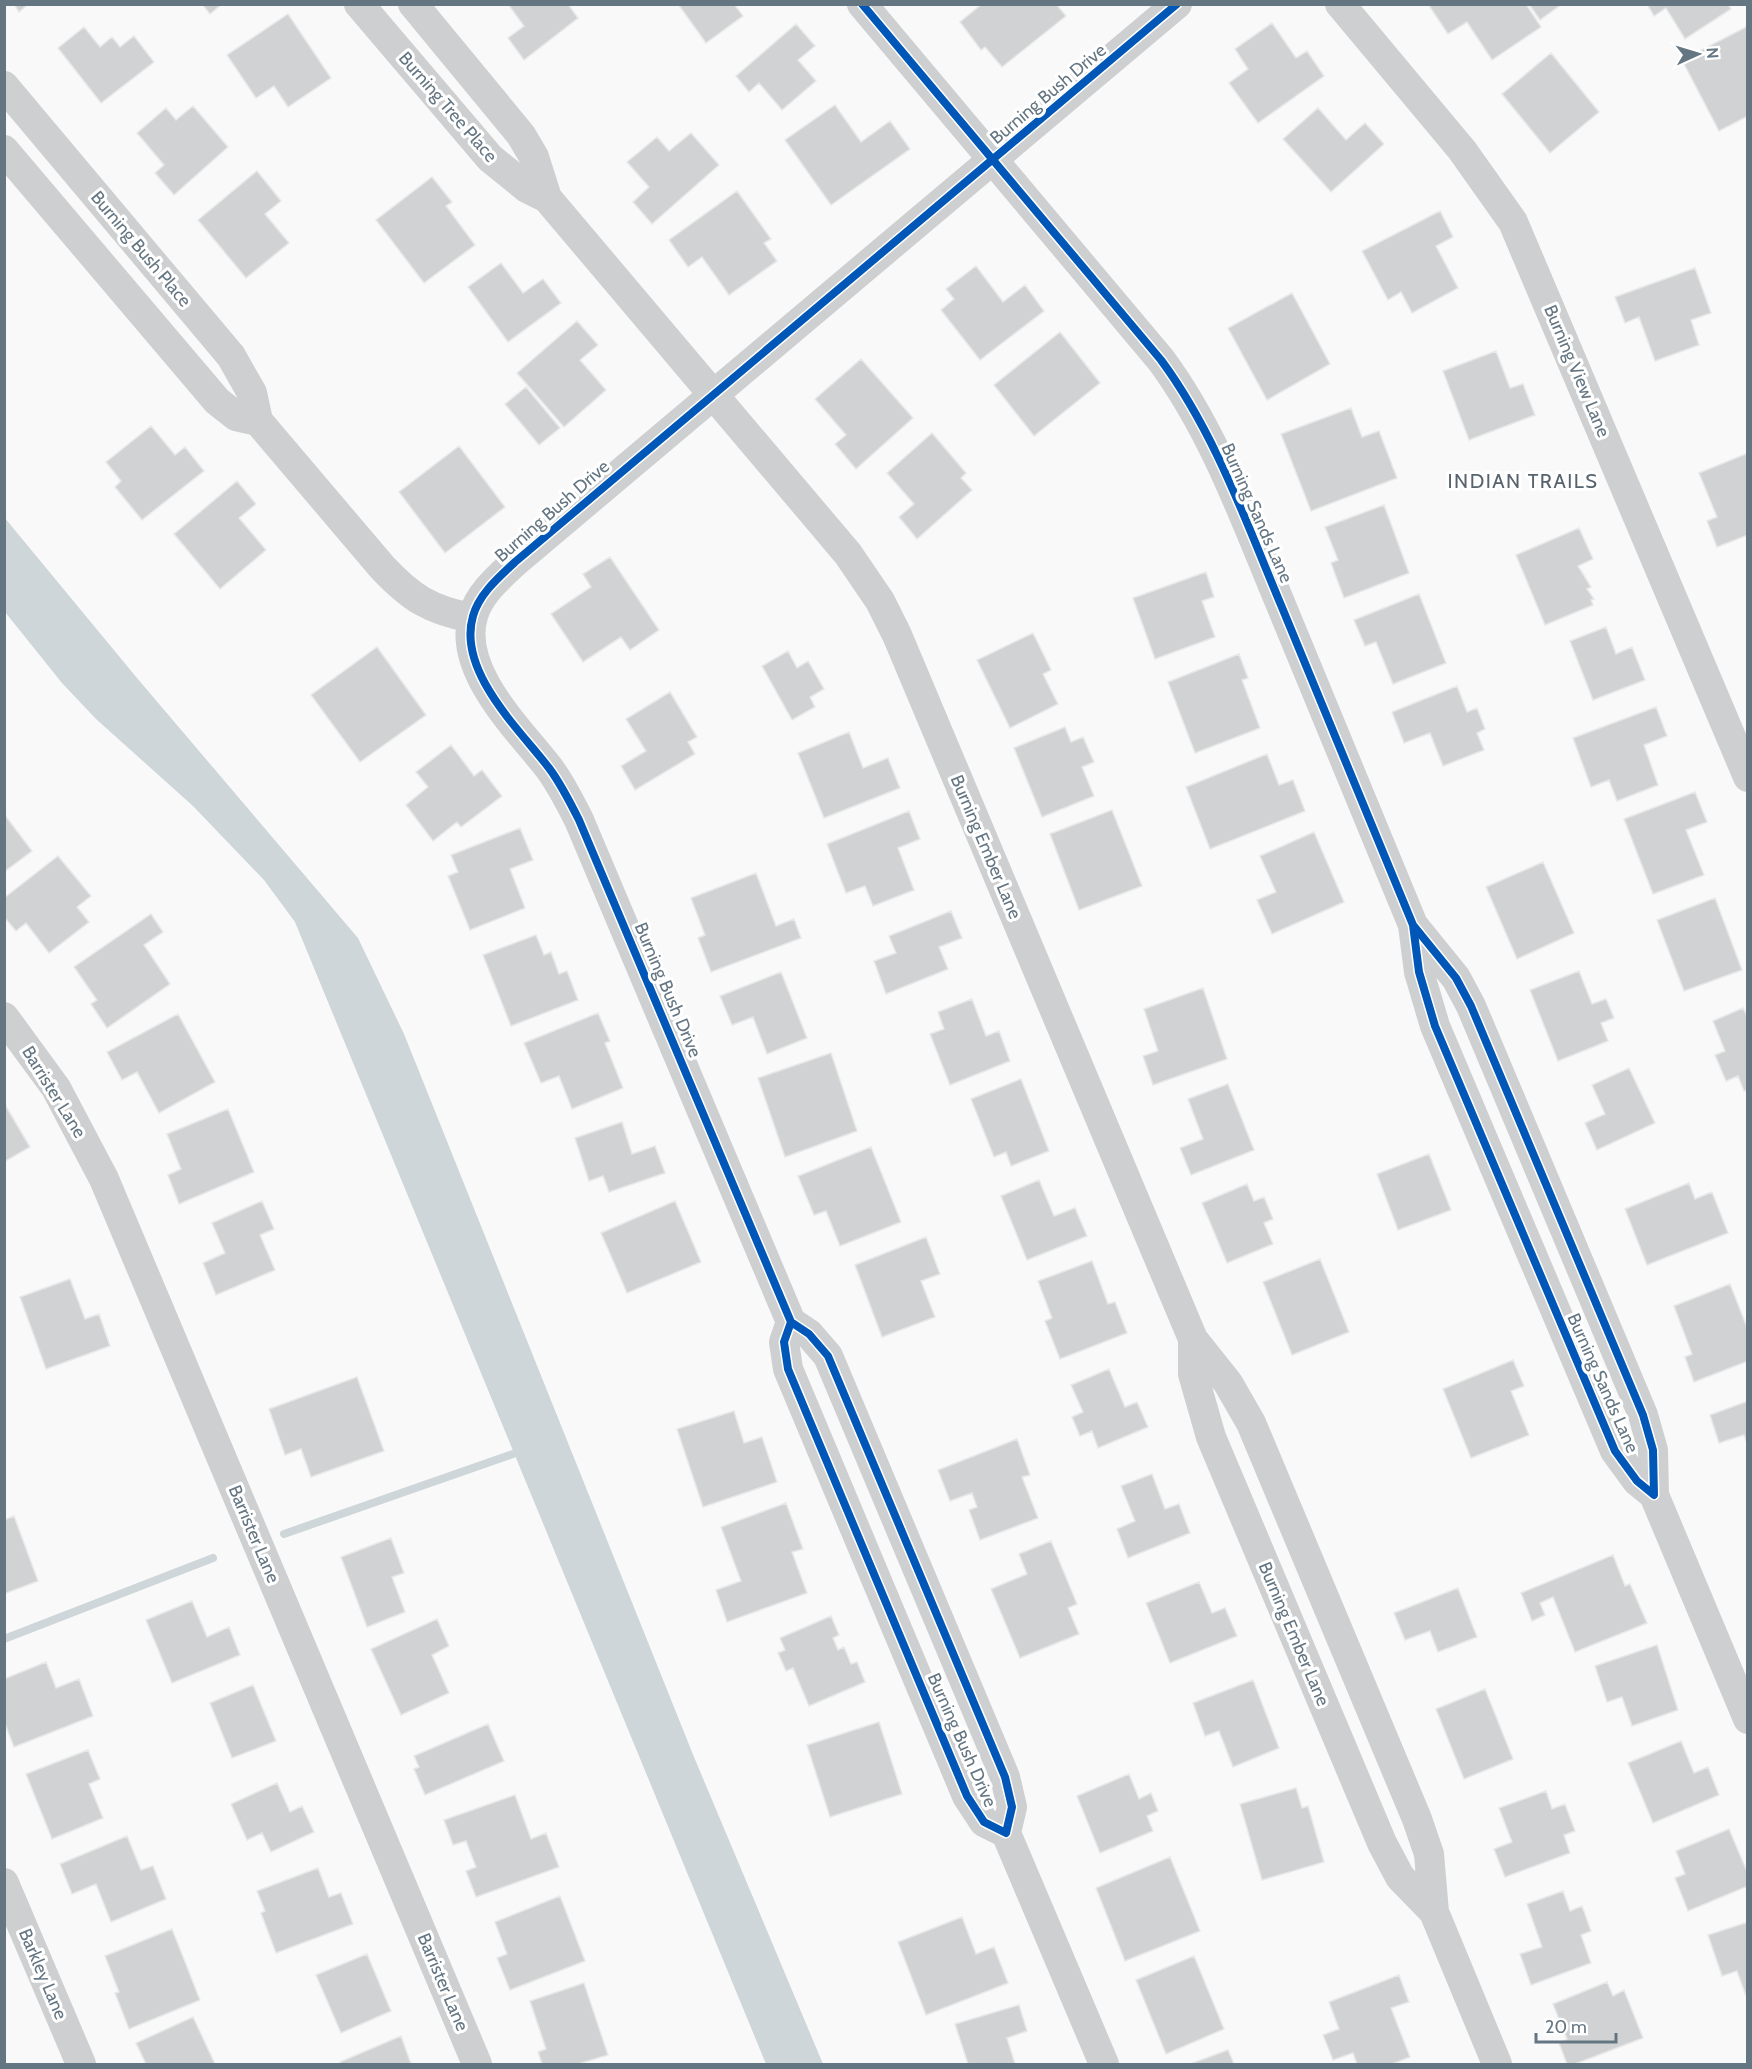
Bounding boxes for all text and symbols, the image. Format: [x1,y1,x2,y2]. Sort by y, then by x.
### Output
north arrow [1668,24,1728,84]
street label: Burning Bush Drive [986,39,1110,149]
street label: Burning Tree Place [394,47,502,167]
text: N [1703,47,1722,59]
street label: Burning Bush Place [86,187,196,311]
street label: Burning View Lane [1539,302,1615,440]
street label: Burning Sands Lane [1216,440,1298,586]
street label: Burning Bush Drive [490,455,614,567]
district label: INDIAN TRAILS [1447,469,1599,493]
street label: Burning Ember Lane [946,772,1026,922]
street label: Burning Bush Drive [630,919,706,1061]
street label: Barrister Lane [17,1042,91,1142]
street label: Burning Sands Lane [1562,1310,1644,1456]
street label: Barrister Lane [224,1482,284,1586]
street label: Burning Ember Lane [1254,1559,1334,1709]
street label: Burning Bush Drive [923,1670,1001,1810]
street label: Barkley Lane [14,1925,72,2023]
street label: Barrister Lane [413,1930,473,2034]
scale bar [1536,2006,1616,2044]
text: 20 m [1545,2016,1587,2038]

